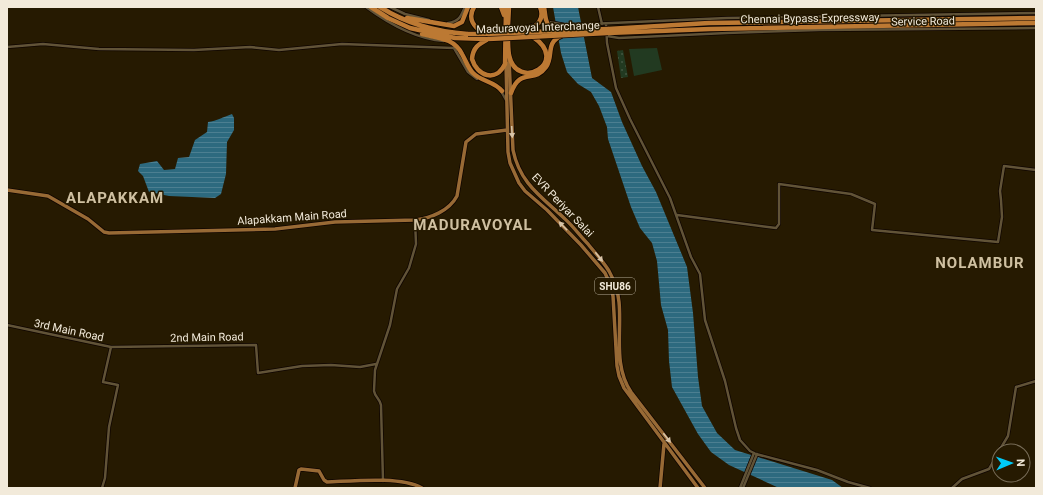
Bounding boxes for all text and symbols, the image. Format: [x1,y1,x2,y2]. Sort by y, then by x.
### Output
street label: Chennai Bypass Expressway [740,11,880,26]
street label: Service Road [891,14,955,29]
street label: Maduravoyal Interchange [476,19,600,36]
one-way arrow [509,126,516,138]
street label: EVR Periyar Salai [529,171,596,240]
district label: ALAPAKKAM [66,189,164,207]
street label: Alapakkam Main Road [237,207,347,228]
district label: MADURAVOYAL [413,216,533,234]
one-way arrow [558,221,568,231]
one-way arrow [595,252,603,263]
district label: NOLAMBUR [935,254,1025,272]
road number: SHU86 [595,278,635,294]
street label: 3rd Main Road [33,317,105,344]
street label: 2nd Main Road [170,330,244,345]
one-way arrow [662,432,671,443]
north arrow [991,443,1031,483]
text: N [1014,459,1027,467]

